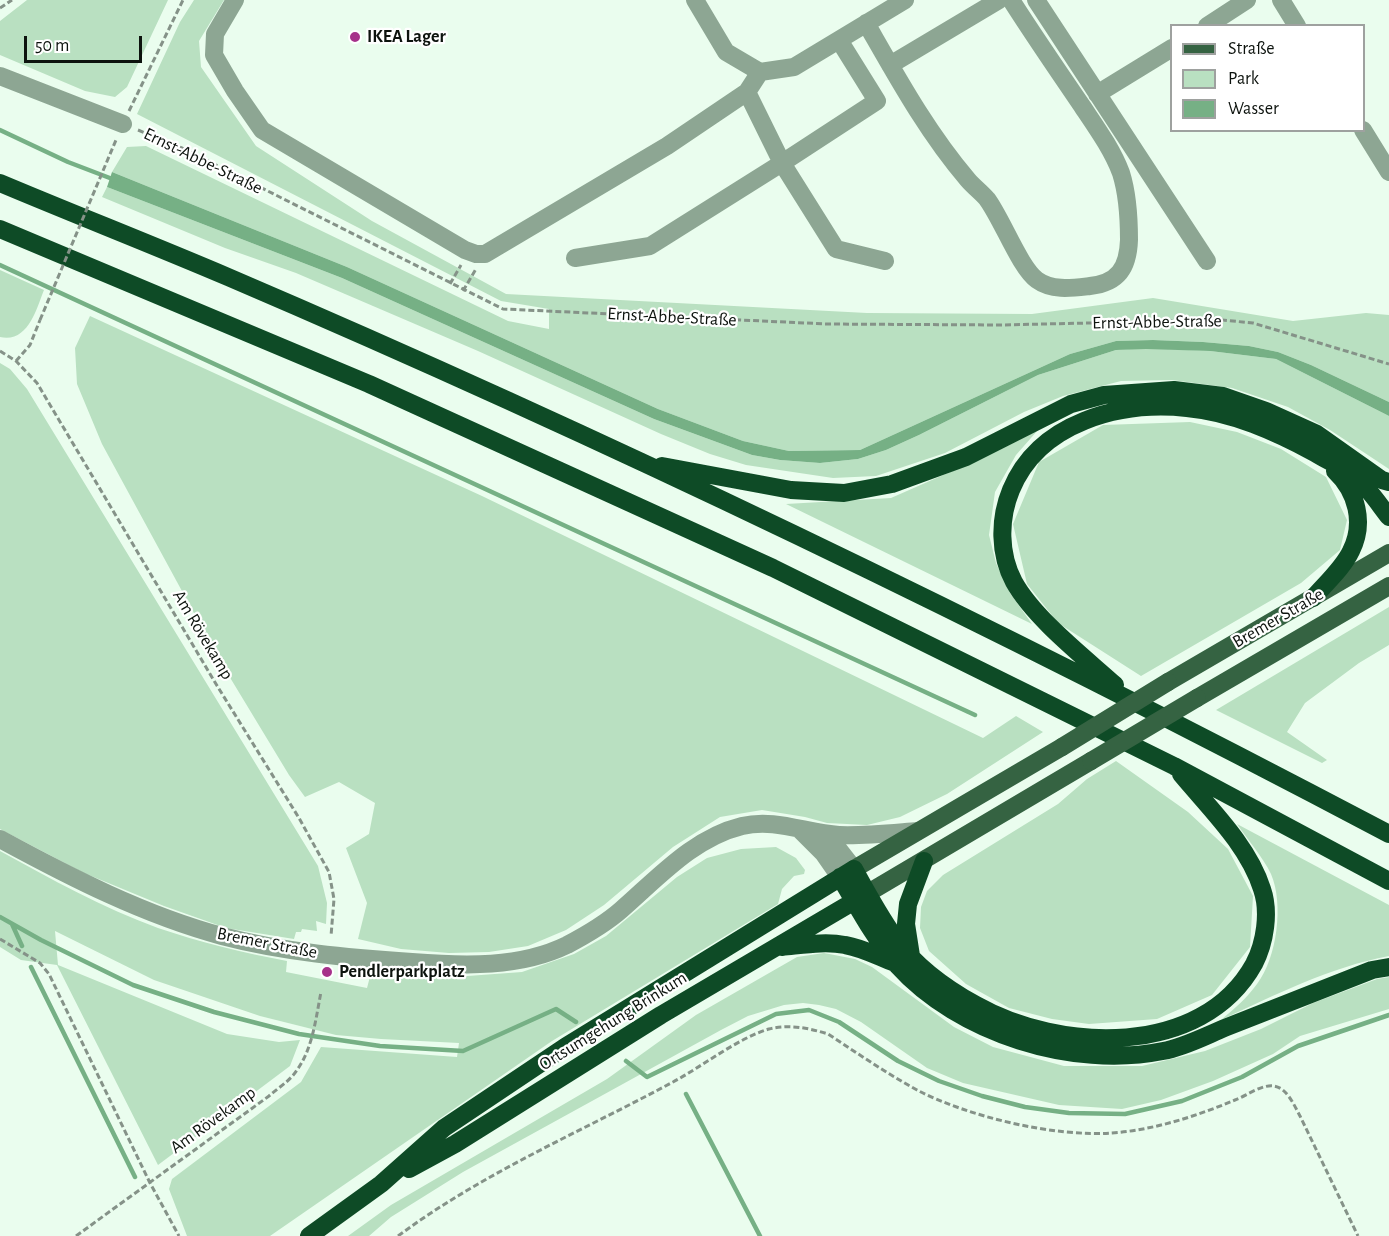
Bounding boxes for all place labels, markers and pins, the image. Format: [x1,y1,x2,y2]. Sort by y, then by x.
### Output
place label: IKEA Lager [367,26,446,48]
marker: IKEA Lager [348,30,362,44]
place label: Pendlerparkplatz [339,961,465,983]
marker: Pendlerparkplatz [320,965,334,979]

